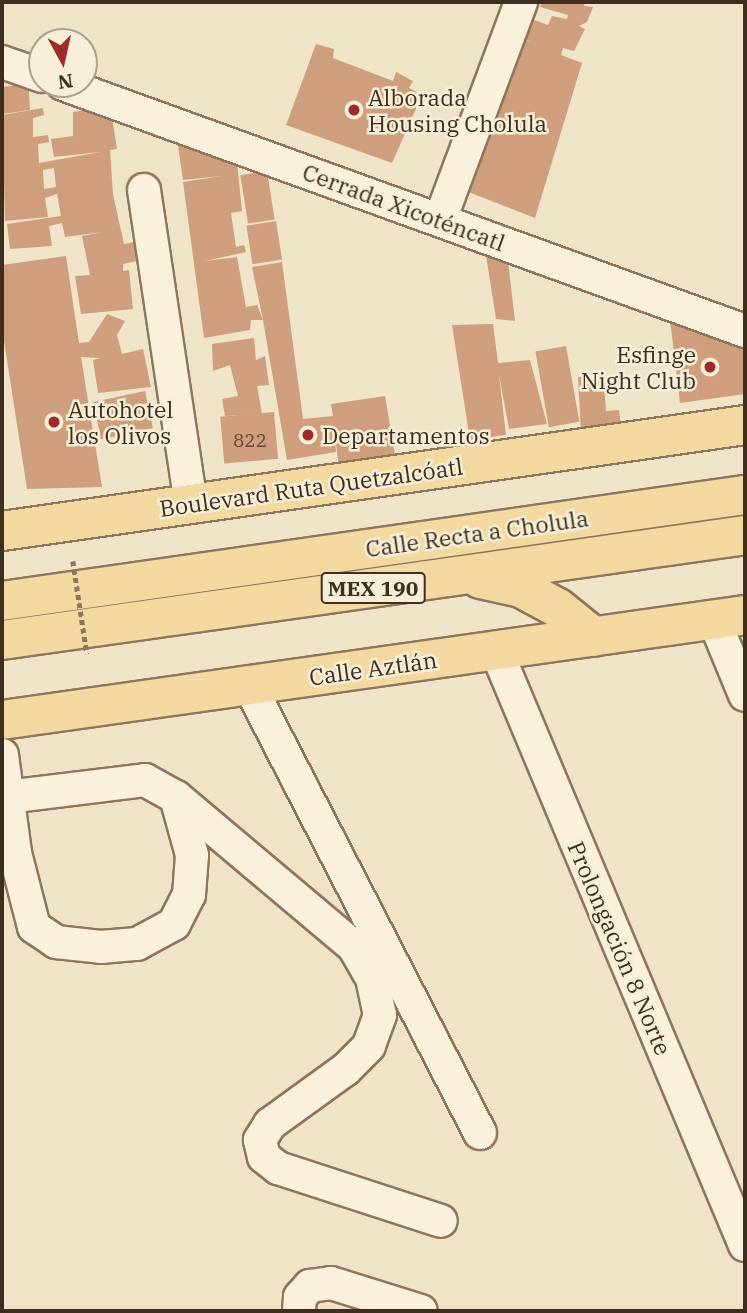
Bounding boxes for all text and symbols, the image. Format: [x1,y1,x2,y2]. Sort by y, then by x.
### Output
north arrow [28,28,98,98]
text: N [57,69,75,95]
place label: Alborada Housing Cholula [368,83,547,137]
marker: Alborada Housing Cholula [346,102,362,118]
street label: Cerrada Xicoténcatl [299,158,509,256]
place label: Esfinge Night Club [581,340,696,394]
marker: Esfinge Night Club [702,359,718,375]
place label: Autohotel los Olivos [68,395,173,449]
marker: Autohotel los Olivos [46,414,62,430]
place label: Departamentos [322,421,490,449]
marker: Departamentos [300,427,316,443]
house number: 822 [233,430,267,452]
street label: Boulevard Ruta Quetzalcóatl [158,452,464,522]
street label: Calle Recta a Cholula [364,504,590,562]
road number: MEX 190 [320,570,426,606]
street label: Calle Aztlán [307,645,439,691]
street label: Prolongación 8 Norte [562,837,678,1059]

